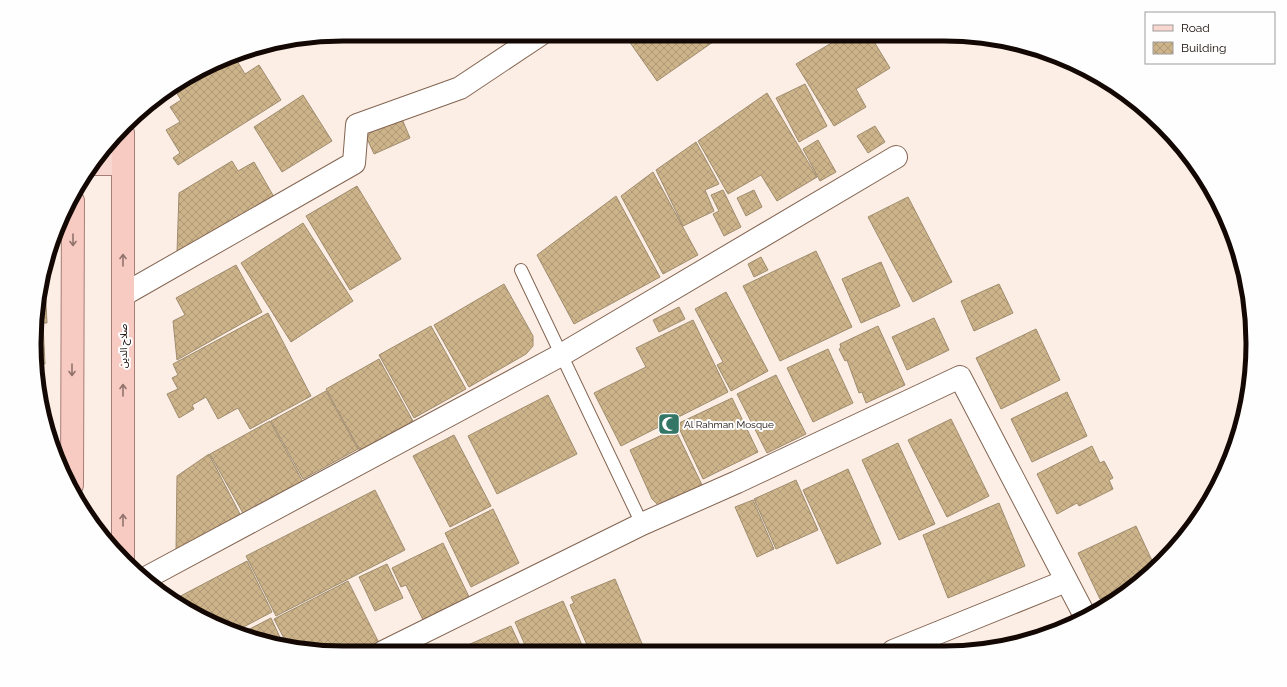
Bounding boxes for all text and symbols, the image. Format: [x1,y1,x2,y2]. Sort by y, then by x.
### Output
legend [1145,12,1275,64]
text: Road [1181,21,1210,35]
text: Building [1181,41,1227,55]
one-way arrow [69,233,77,246]
one-way arrow [119,254,127,267]
street label: صلاح الدين [118,324,131,368]
one-way arrow [68,363,76,376]
one-way arrow [119,384,127,397]
mosque icon: Al Rahman Mosque [656,411,682,437]
place label: Al Rahman Mosque [684,419,774,430]
one-way arrow [119,514,127,527]

